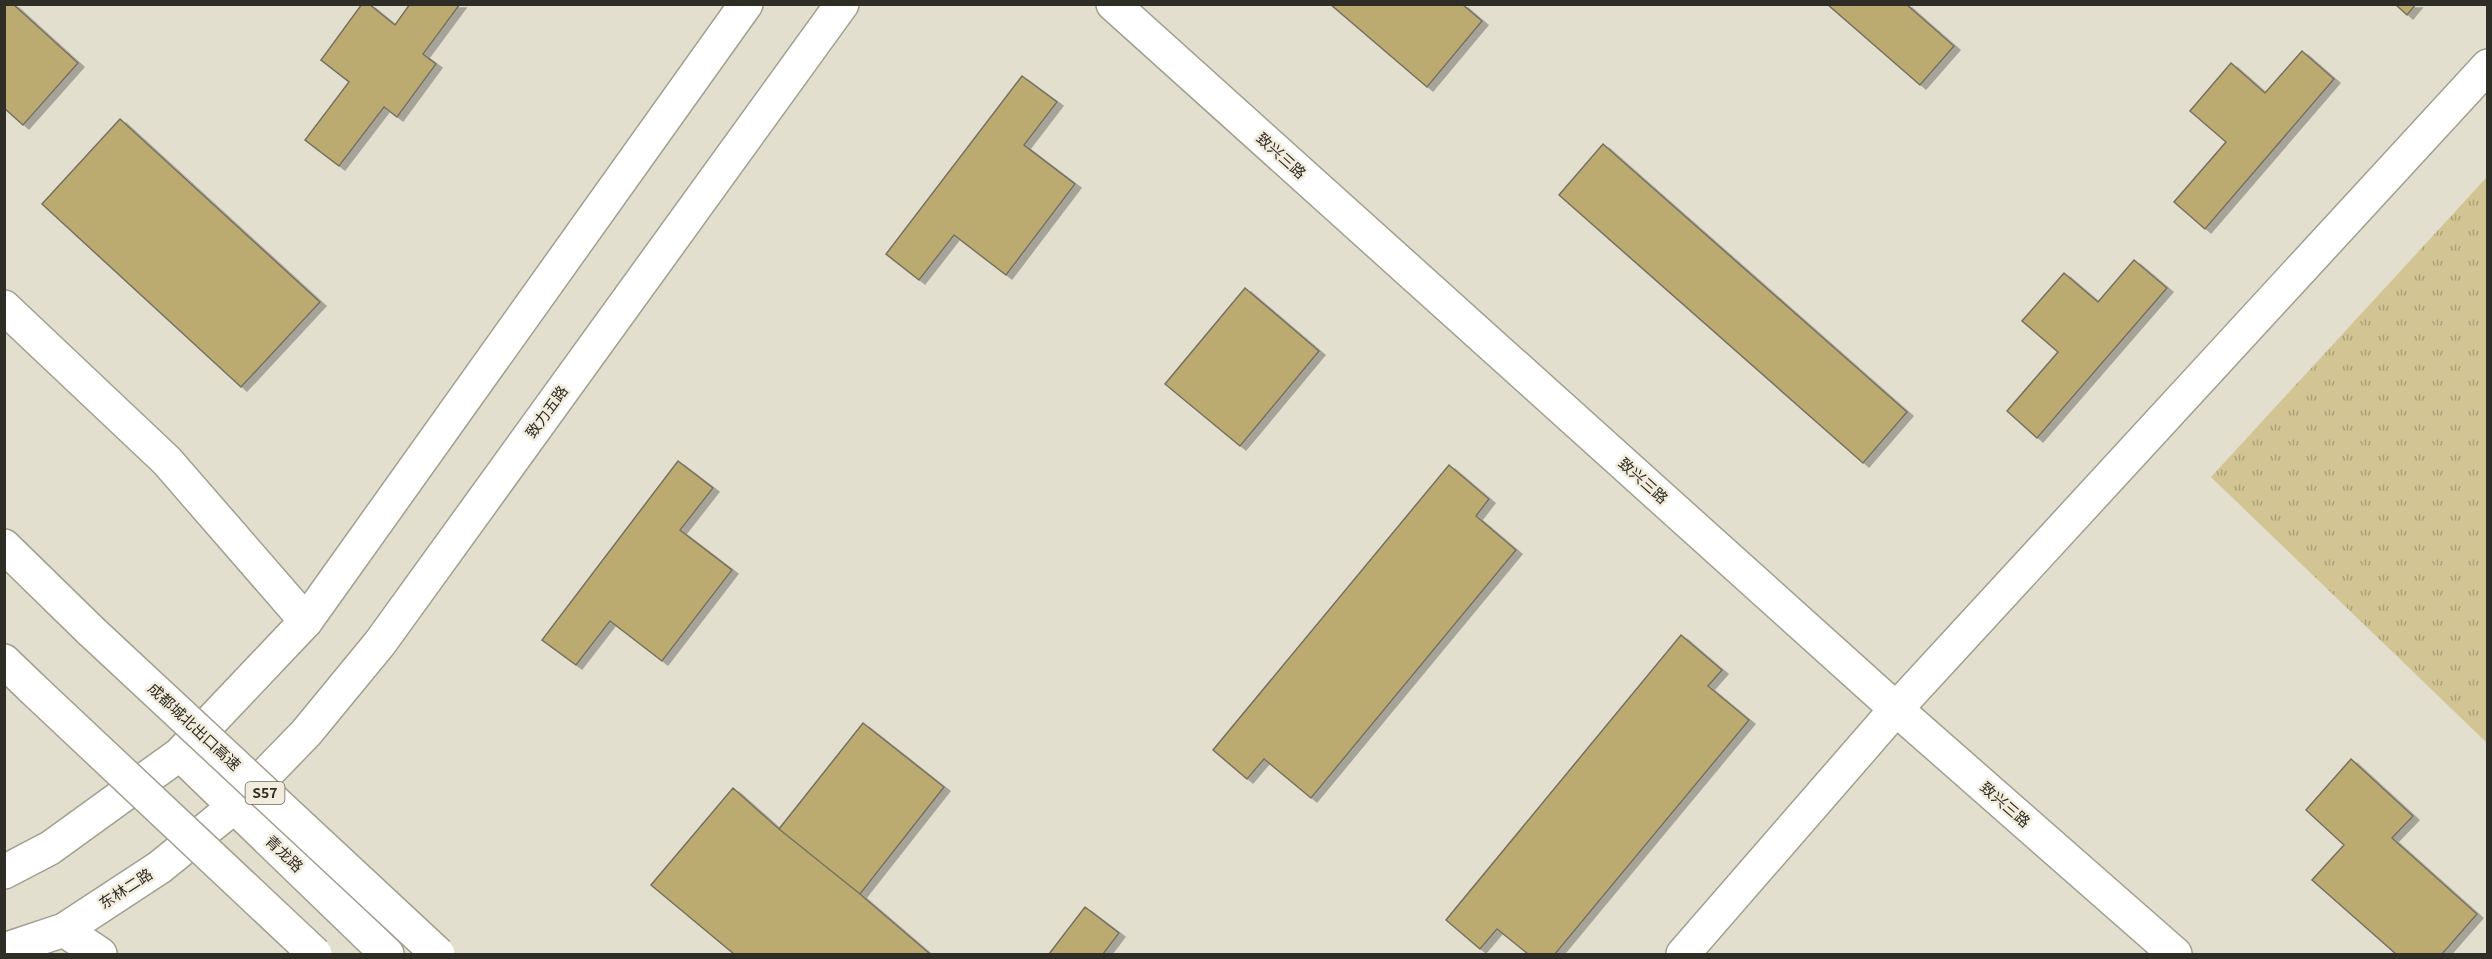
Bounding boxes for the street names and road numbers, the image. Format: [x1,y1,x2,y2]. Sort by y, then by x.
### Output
street label: 致兴三路 [1253,127,1311,183]
street label: 致力五路 [520,381,572,442]
street label: 致兴三路 [1615,452,1673,508]
street label: 成都城北出口高速 [144,677,246,775]
street label: 致兴三路 [1976,776,2036,831]
road number: S57 [246,782,284,804]
street label: 青龙路 [262,830,309,876]
street label: 东林二路 [94,863,156,913]

